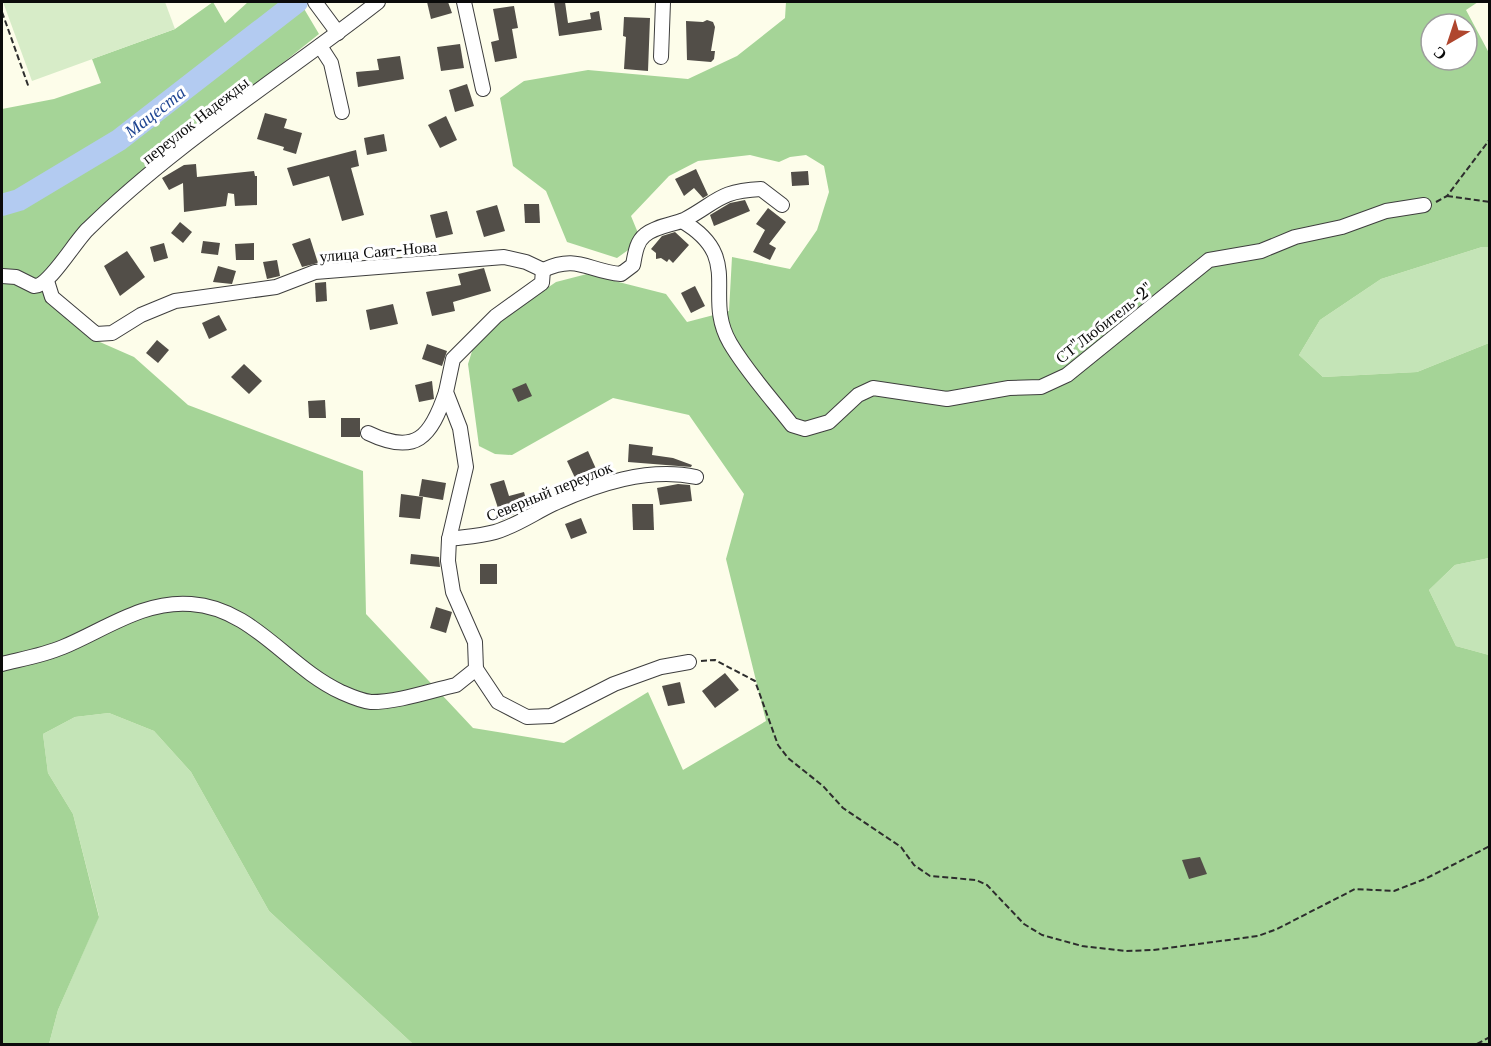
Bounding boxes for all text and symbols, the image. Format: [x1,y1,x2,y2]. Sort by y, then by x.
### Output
north arrow [1419,12,1479,72]
text: С [1429,42,1450,65]
street label: переулок Надежды [138,72,253,168]
water label: Мацеста [119,81,190,143]
street label: улица Саят-Нова [319,236,437,266]
street label: СТ"Любитель-2" [1051,279,1157,367]
street label: Северный переулок [483,456,615,525]

